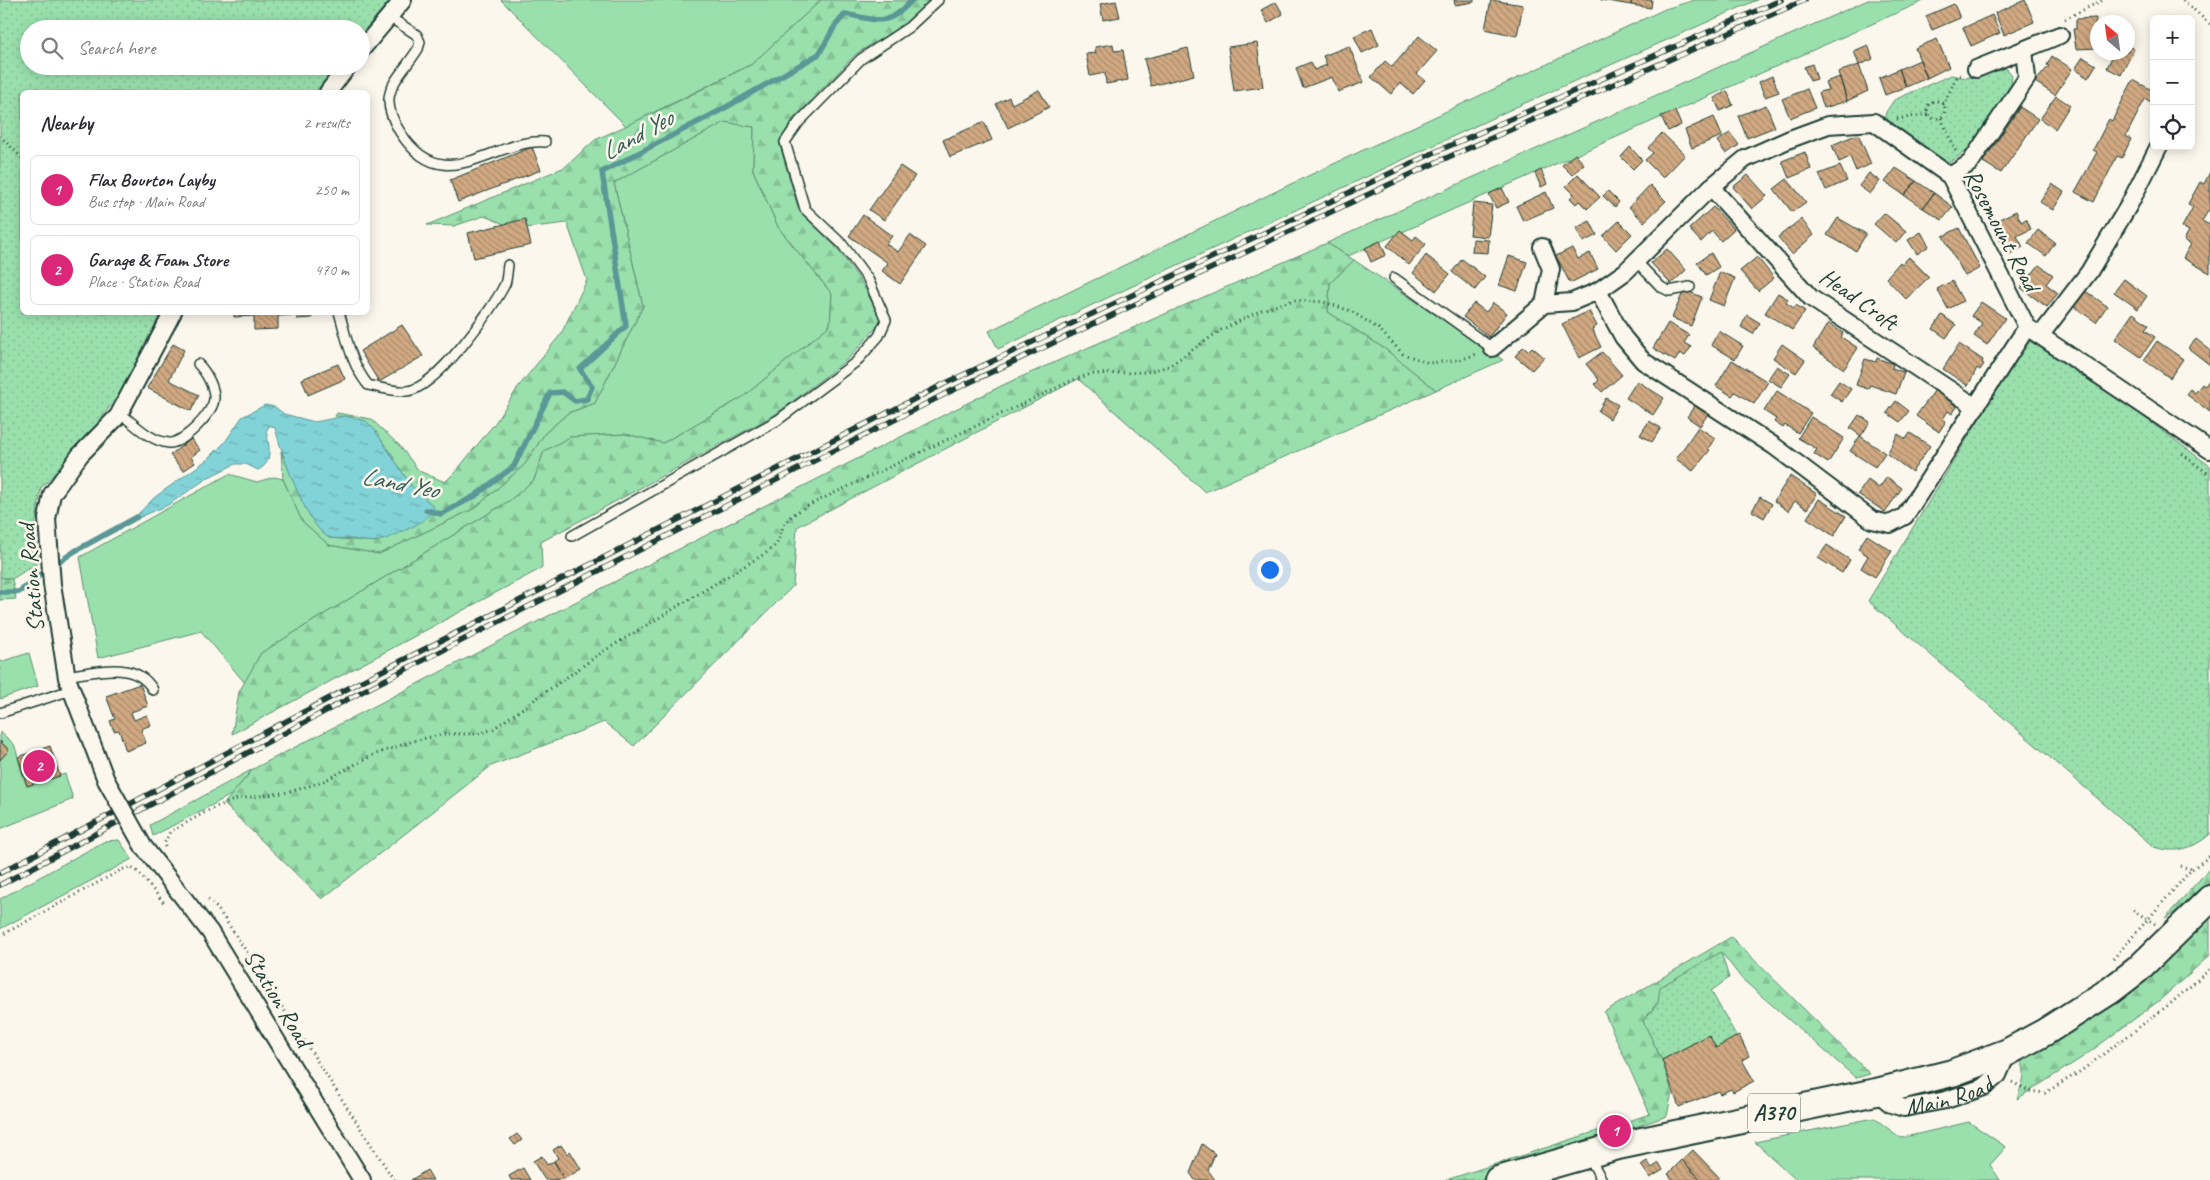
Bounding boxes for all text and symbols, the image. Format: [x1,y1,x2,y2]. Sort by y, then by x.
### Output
north arrow [2090,15,2135,60]
map controls [2150,15,2195,150]
button: + [2150,15,2195,60]
search box [20,20,370,75]
icon: search [38,34,66,62]
text: Search here [78,36,155,60]
button: − [2150,60,2195,105]
water label: Land Yeo [596,101,681,168]
button: locate [2150,105,2195,150]
text: Nearby [40,110,93,136]
text: 2 results [303,113,350,133]
street label: Rosemount Road [1957,164,2048,299]
text: Flax Bourton Layby [88,168,215,192]
text: 1 [53,180,61,200]
text: 250 m [315,180,349,200]
text: Bus stop · Main Road [88,192,204,212]
text: Garage & Foam Store [88,248,228,272]
text: 2 [53,260,61,280]
text: 470 m [315,260,349,280]
street label: Head Croft [1814,261,1906,338]
text: Place · Station Road [88,272,199,292]
water label: Land Yeo [359,460,444,507]
street label: Station Road [11,519,51,633]
your location [1257,557,1283,583]
pin: 2 [23,747,55,785]
street label: Station Road [237,944,321,1055]
street label: Main Road [1903,1068,2002,1122]
road number: A370 [1748,1094,1800,1132]
pin: 1 [1599,1112,1631,1150]

